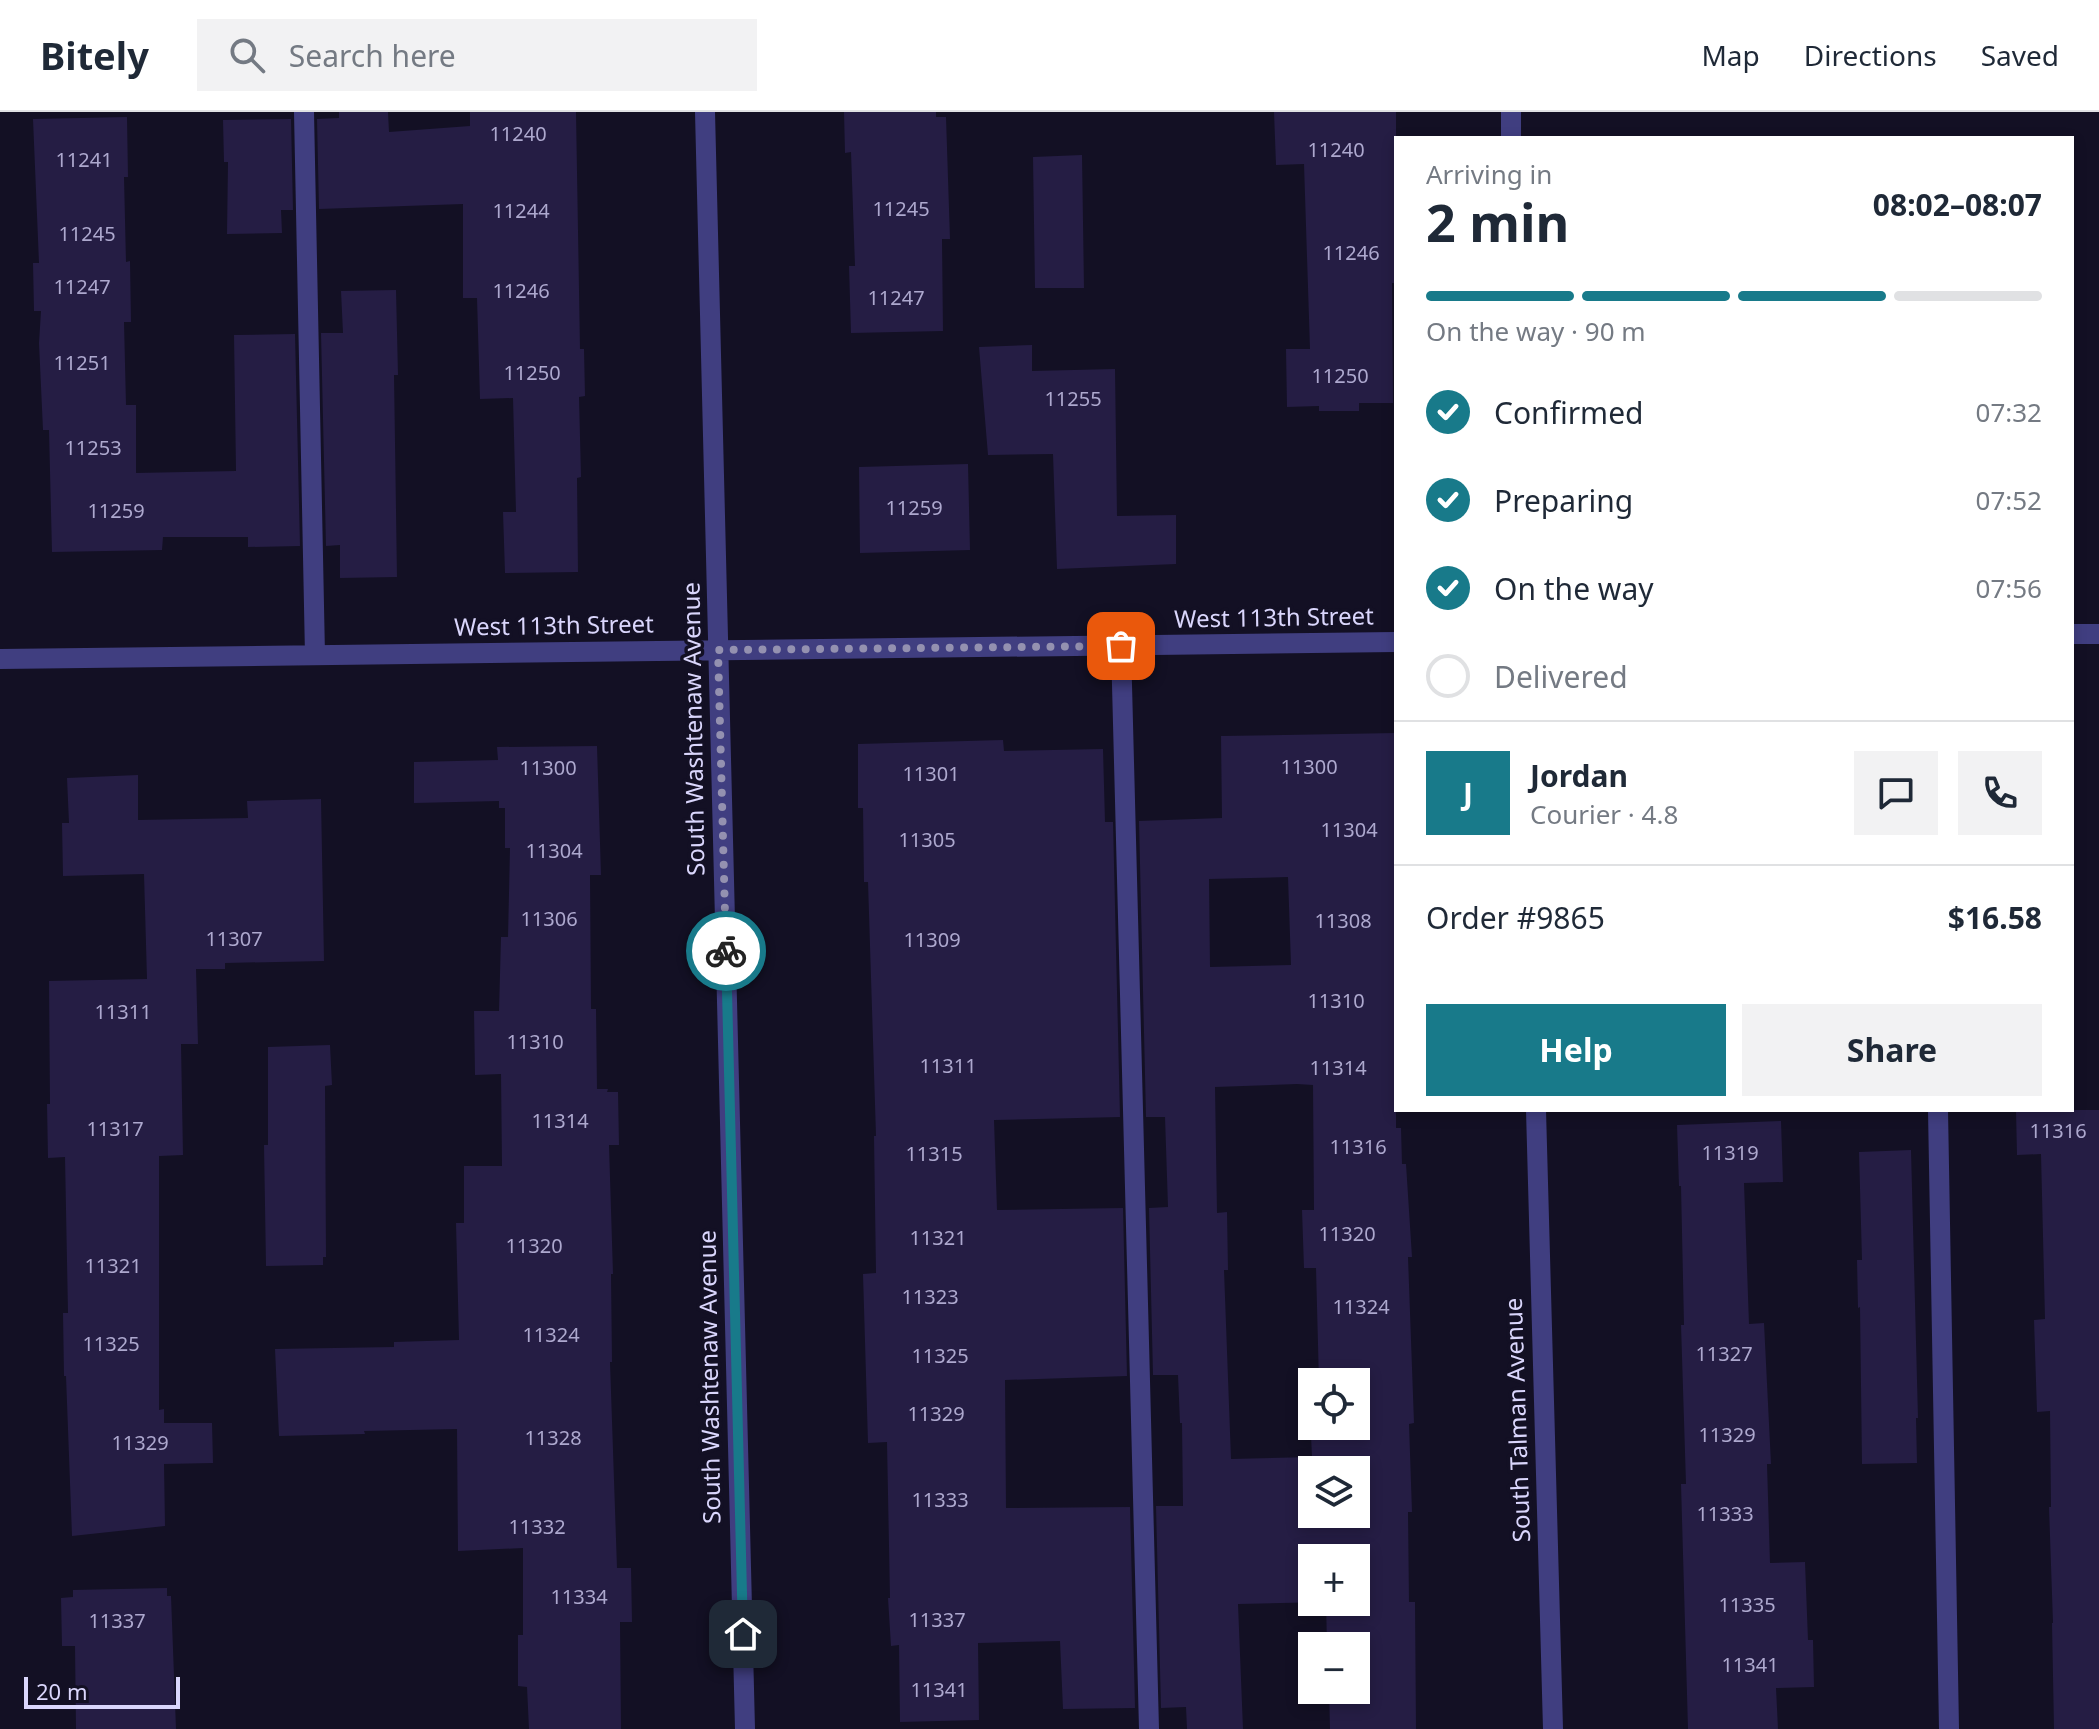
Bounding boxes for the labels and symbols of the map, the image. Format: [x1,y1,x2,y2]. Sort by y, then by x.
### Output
house number: 11240 [489,120,547,147]
house number: 11240 [1307,136,1365,163]
house number: 11241 [55,146,113,173]
house number: 11245 [872,195,930,222]
house number: 11244 [492,197,550,224]
house number: 11245 [58,220,116,247]
house number: 11246 [1322,239,1380,266]
house number: 11247 [53,273,111,300]
house number: 11246 [492,277,550,304]
house number: 11247 [867,284,925,311]
house number: 11251 [53,349,111,376]
house number: 11250 [503,359,561,386]
house number: 11250 [1311,362,1369,389]
house number: 11255 [1044,385,1102,412]
house number: 11253 [64,434,122,461]
house number: 11259 [885,494,943,521]
house number: 11259 [87,497,145,524]
street label: South Washtenaw Avenue [673,582,712,876]
street label: West 113th Street [1174,598,1374,635]
street label: West 113th Street [454,606,654,643]
pin [1087,612,1155,680]
house number: 11300 [1280,753,1338,780]
house number: 11300 [519,754,577,781]
house number: 11301 [902,760,960,787]
house number: 11304 [1320,816,1378,843]
house number: 11305 [898,826,956,853]
house number: 11304 [525,837,583,864]
house number: 11306 [520,905,578,932]
house number: 11308 [1314,907,1372,934]
courier [686,911,766,991]
house number: 11307 [205,925,263,952]
house number: 11309 [903,926,961,953]
house number: 11310 [1307,987,1365,1014]
house number: 11311 [94,998,152,1025]
house number: 11310 [506,1028,564,1055]
house number: 11311 [919,1052,977,1079]
house number: 11314 [1309,1054,1367,1081]
house number: 11314 [531,1107,589,1134]
house number: 11317 [86,1115,144,1142]
house number: 11316 [2029,1117,2087,1144]
house number: 11316 [1329,1133,1387,1160]
house number: 11319 [1701,1139,1759,1166]
house number: 11315 [905,1140,963,1167]
house number: 11320 [1318,1220,1376,1247]
house number: 11321 [909,1224,967,1251]
street label: South Washtenaw Avenue [689,1230,728,1524]
house number: 11320 [505,1232,563,1259]
house number: 11321 [84,1252,142,1279]
house number: 11323 [901,1283,959,1310]
house number: 11324 [1332,1293,1390,1320]
street label: South Talman Avenue [1496,1297,1537,1543]
house number: 11324 [522,1321,580,1348]
house number: 11325 [82,1330,140,1357]
house number: 11327 [1695,1340,1753,1367]
house number: 11325 [911,1342,969,1369]
house number: 11329 [907,1400,965,1427]
house number: 11329 [1698,1421,1756,1448]
house number: 11328 [524,1424,582,1451]
house number: 11329 [111,1429,169,1456]
house number: 11333 [911,1486,969,1513]
house number: 11333 [1696,1500,1754,1527]
house number: 11332 [508,1513,566,1540]
house number: 11334 [550,1583,608,1610]
house number: 11335 [1718,1591,1776,1618]
pin [709,1600,777,1668]
house number: 11337 [908,1606,966,1633]
house number: 11337 [88,1607,146,1634]
house number: 11341 [1721,1651,1779,1678]
scale bar [24,1673,180,1709]
house number: 11341 [910,1676,968,1703]

